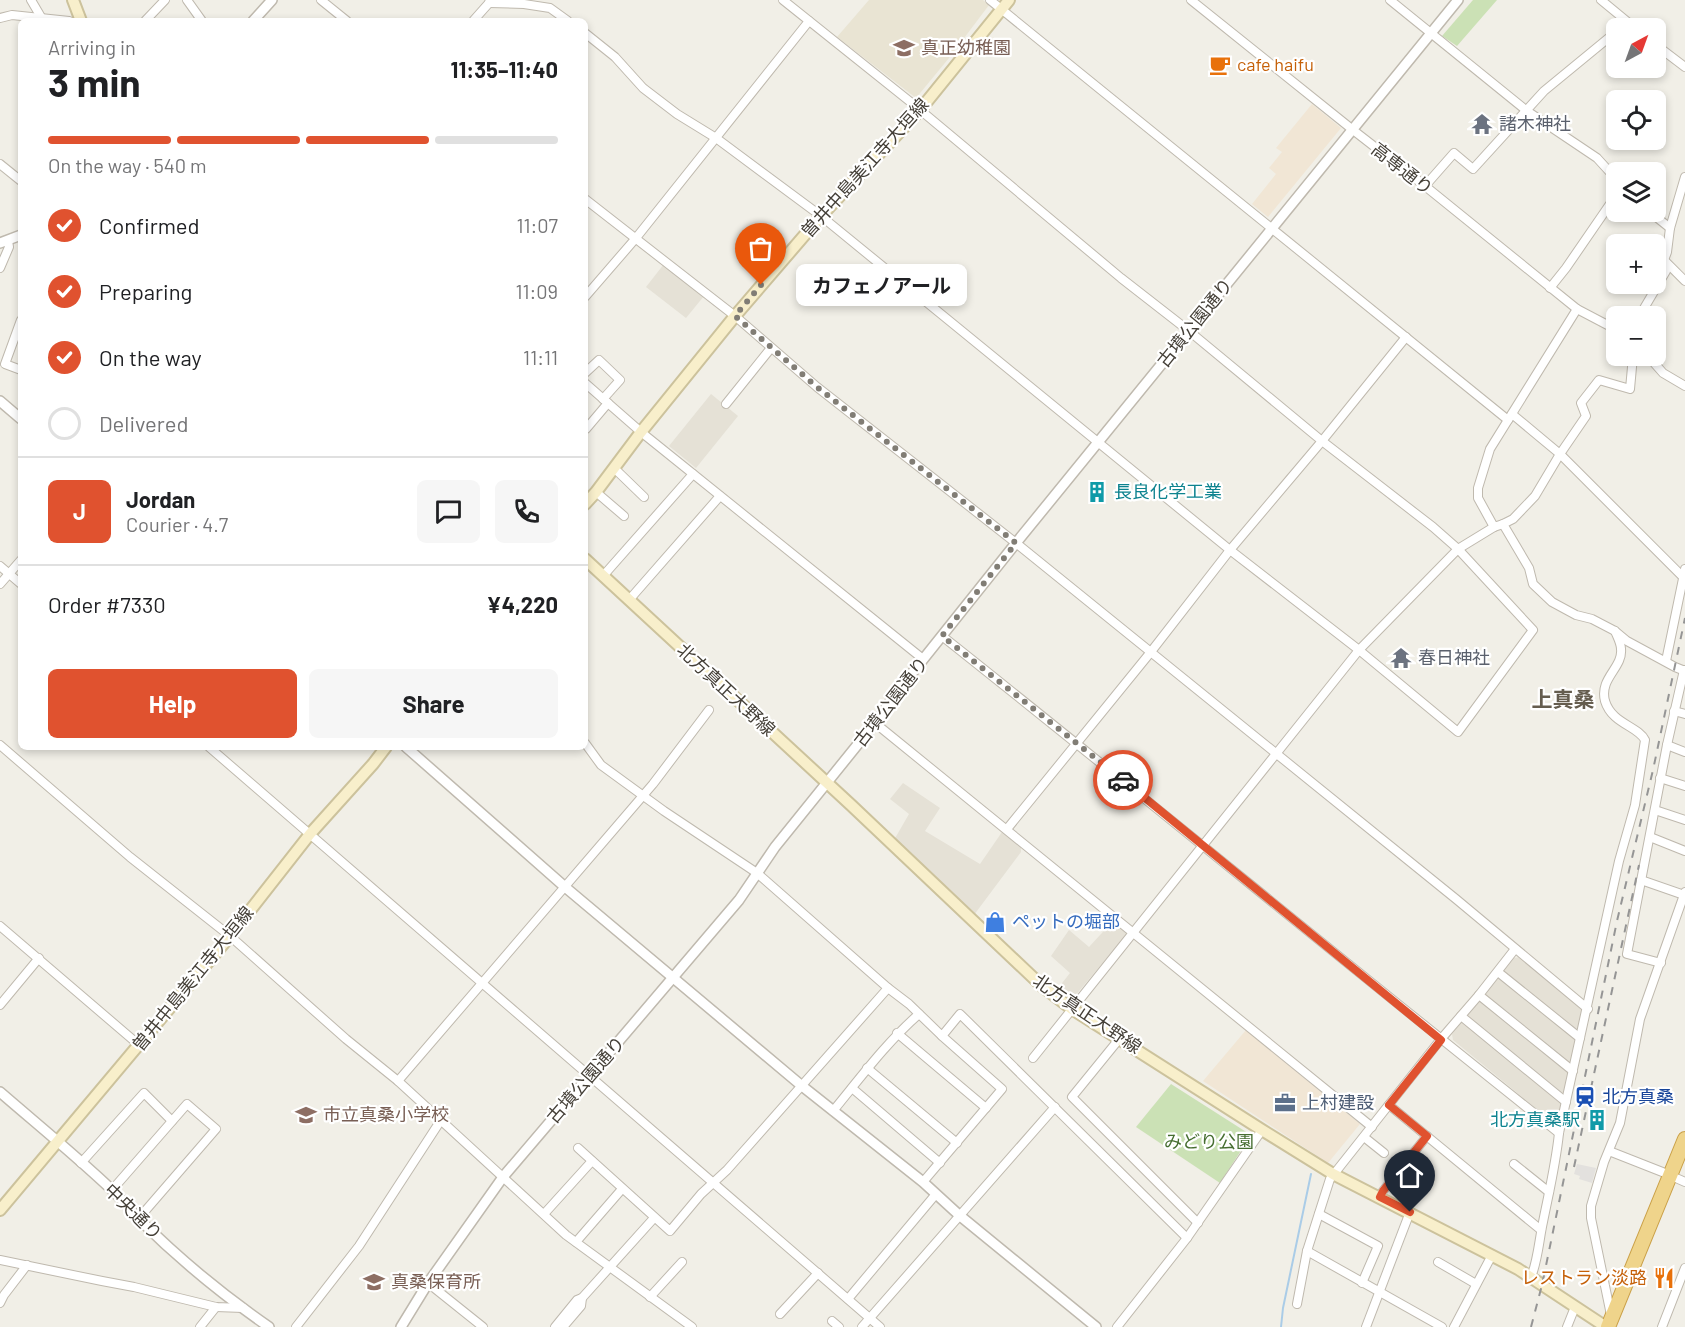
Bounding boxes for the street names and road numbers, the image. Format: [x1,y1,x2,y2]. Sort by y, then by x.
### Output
street label: 曽井中島美江寺大垣線 [796,93,933,242]
street label: 高専通り [1367,137,1438,199]
street label: 古墳公園通り [1152,273,1237,371]
street label: 北方真正大野線 [673,638,780,740]
street label: 古墳公園通り [848,652,932,751]
street label: 曽井中島美江寺大垣線 [127,902,257,1055]
street label: 北方真正大野線 [1029,969,1146,1058]
street label: 古墳公園通り [542,1031,629,1127]
street label: 中央通り [100,1178,167,1244]

